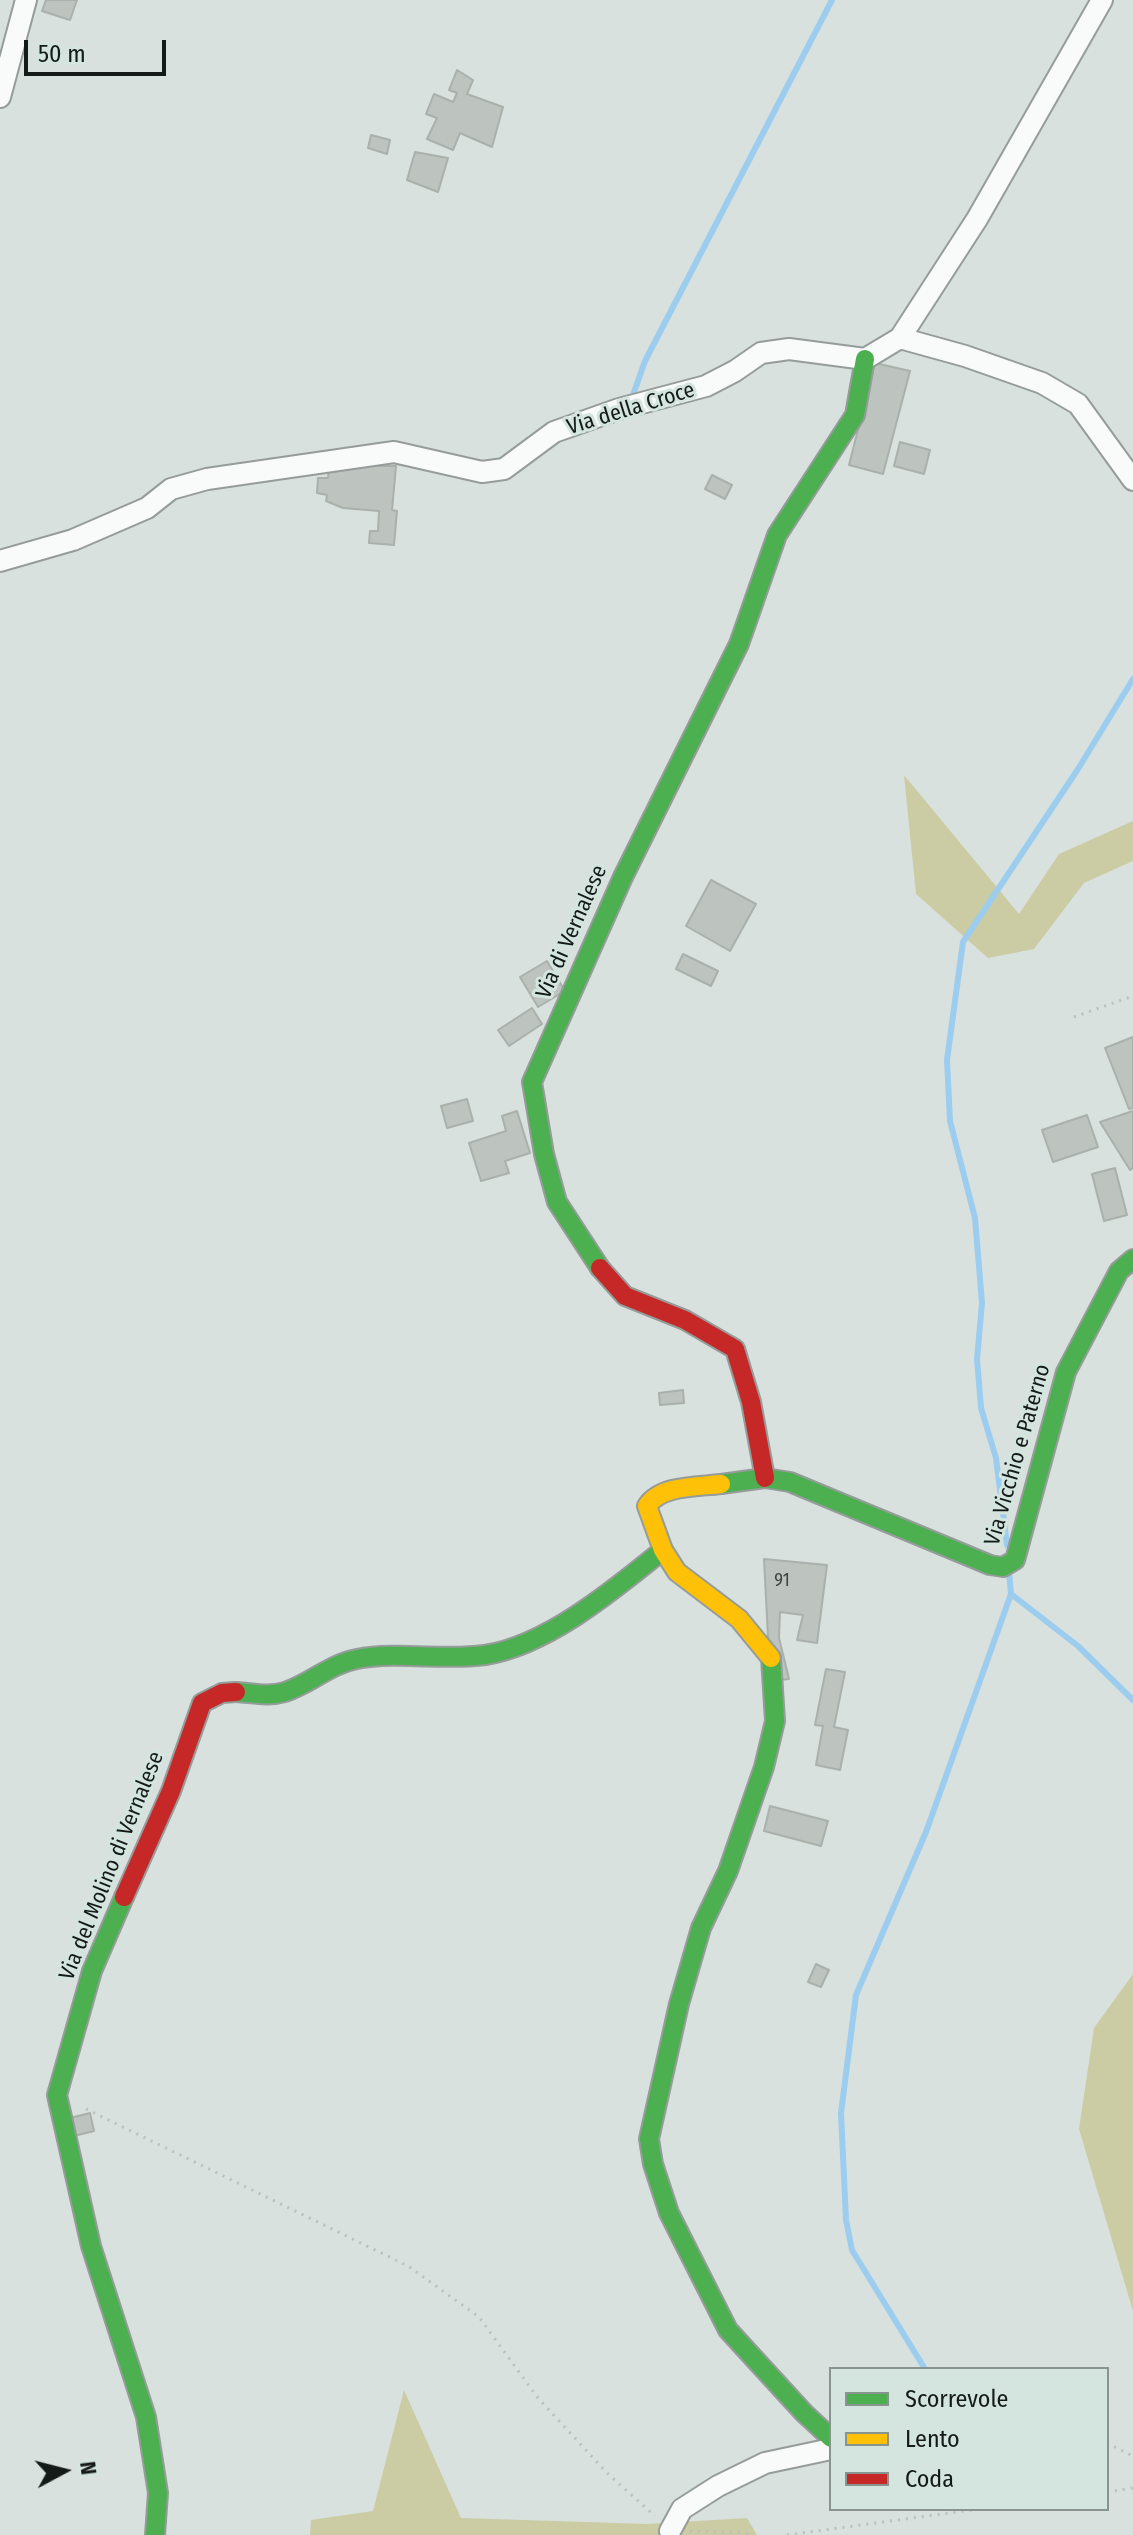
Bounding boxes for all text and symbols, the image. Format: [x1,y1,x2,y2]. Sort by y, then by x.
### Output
scale bar [28,24,170,74]
text: 50 m [38,40,86,68]
street label: Via della Croce [564,377,698,441]
street label: Via di Vernalese [531,861,613,1003]
street label: Via Vicchio e Paterno [979,1361,1057,1549]
house number: 91 [774,1570,790,1592]
street label: Via del Molino di Vernalese [54,1748,170,1984]
legend [829,2367,1109,2511]
text: Scorrevole [905,2385,1008,2413]
text: Lento [905,2425,960,2453]
north arrow [24,2431,104,2511]
text: N [74,2460,103,2476]
text: Coda [905,2465,954,2493]

